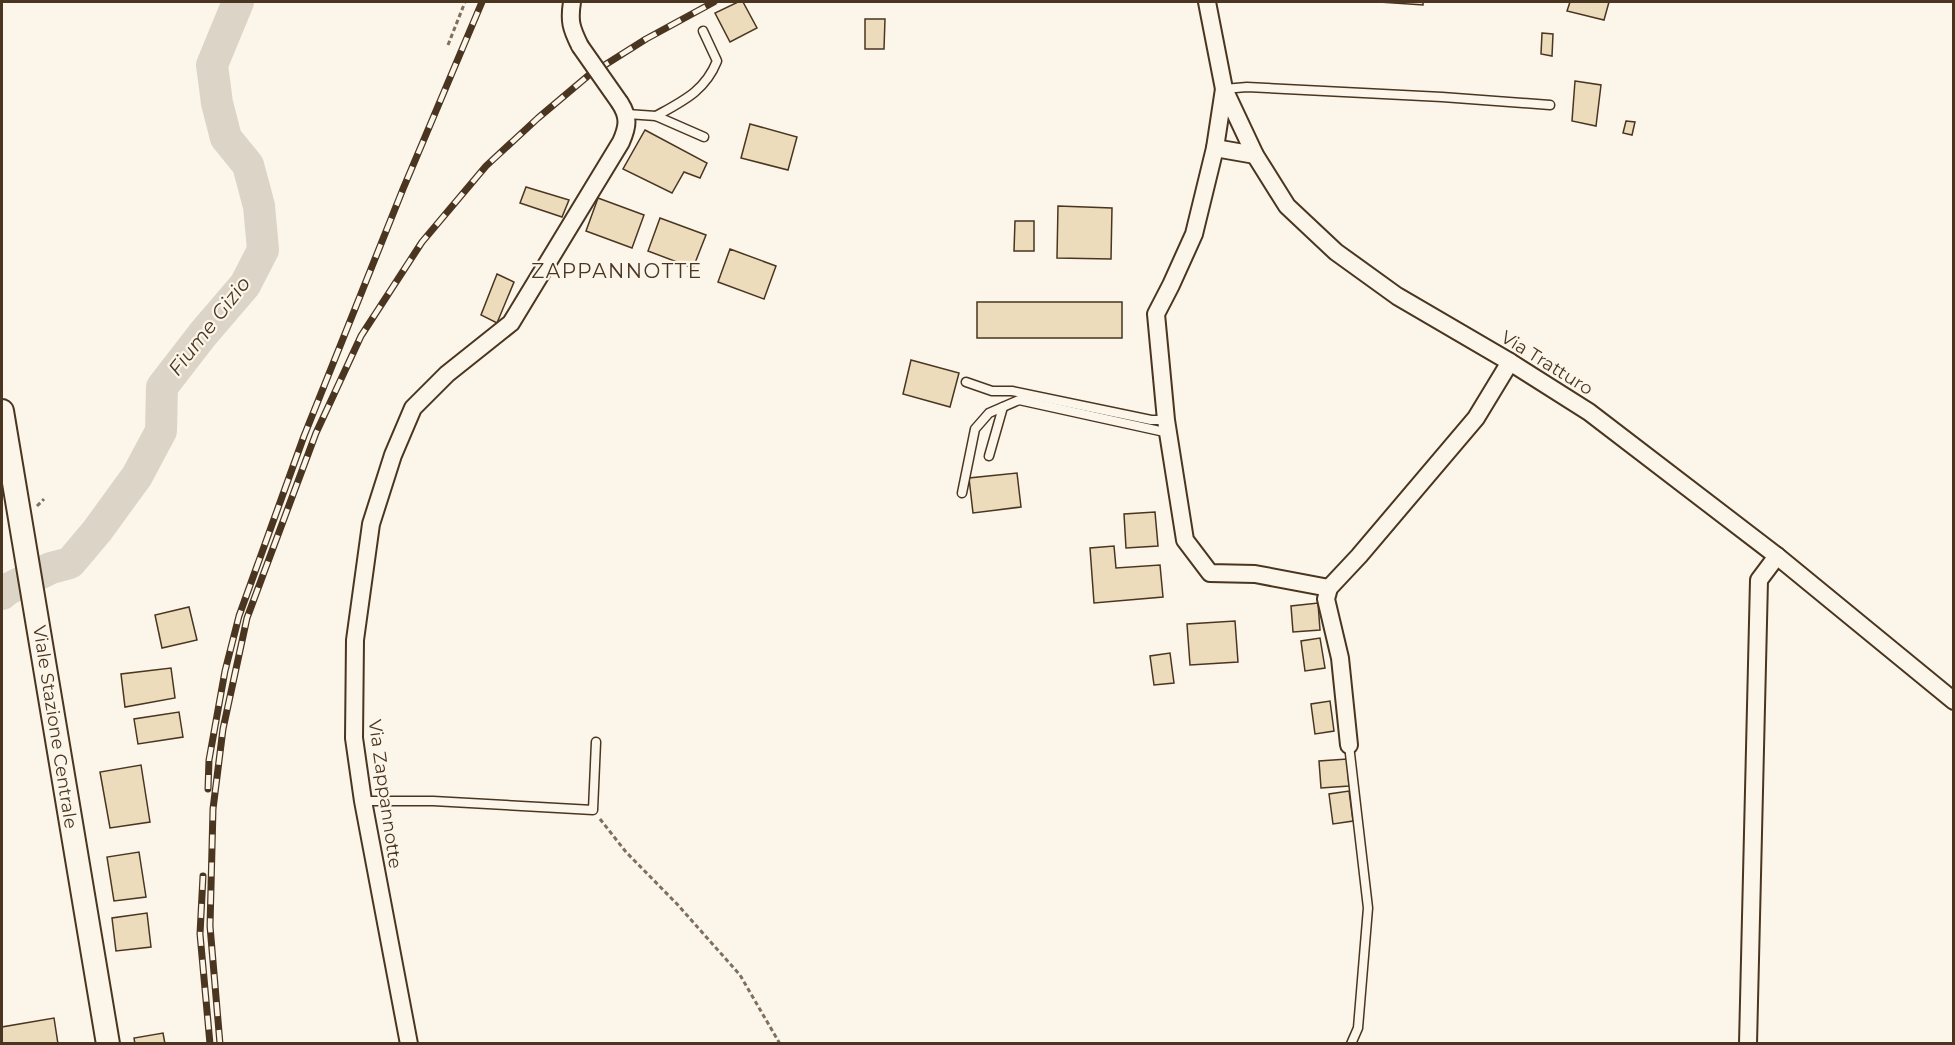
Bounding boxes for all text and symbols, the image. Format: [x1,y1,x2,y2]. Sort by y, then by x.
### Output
district label: ZAPPANNOTTE [531,259,703,283]
water label: Fiume Gizio [163,272,255,380]
street label: Via Tratturo [1497,326,1597,400]
street label: Viale Stazione Centrale [28,624,82,830]
street label: Via Zappannotte [364,718,406,870]

